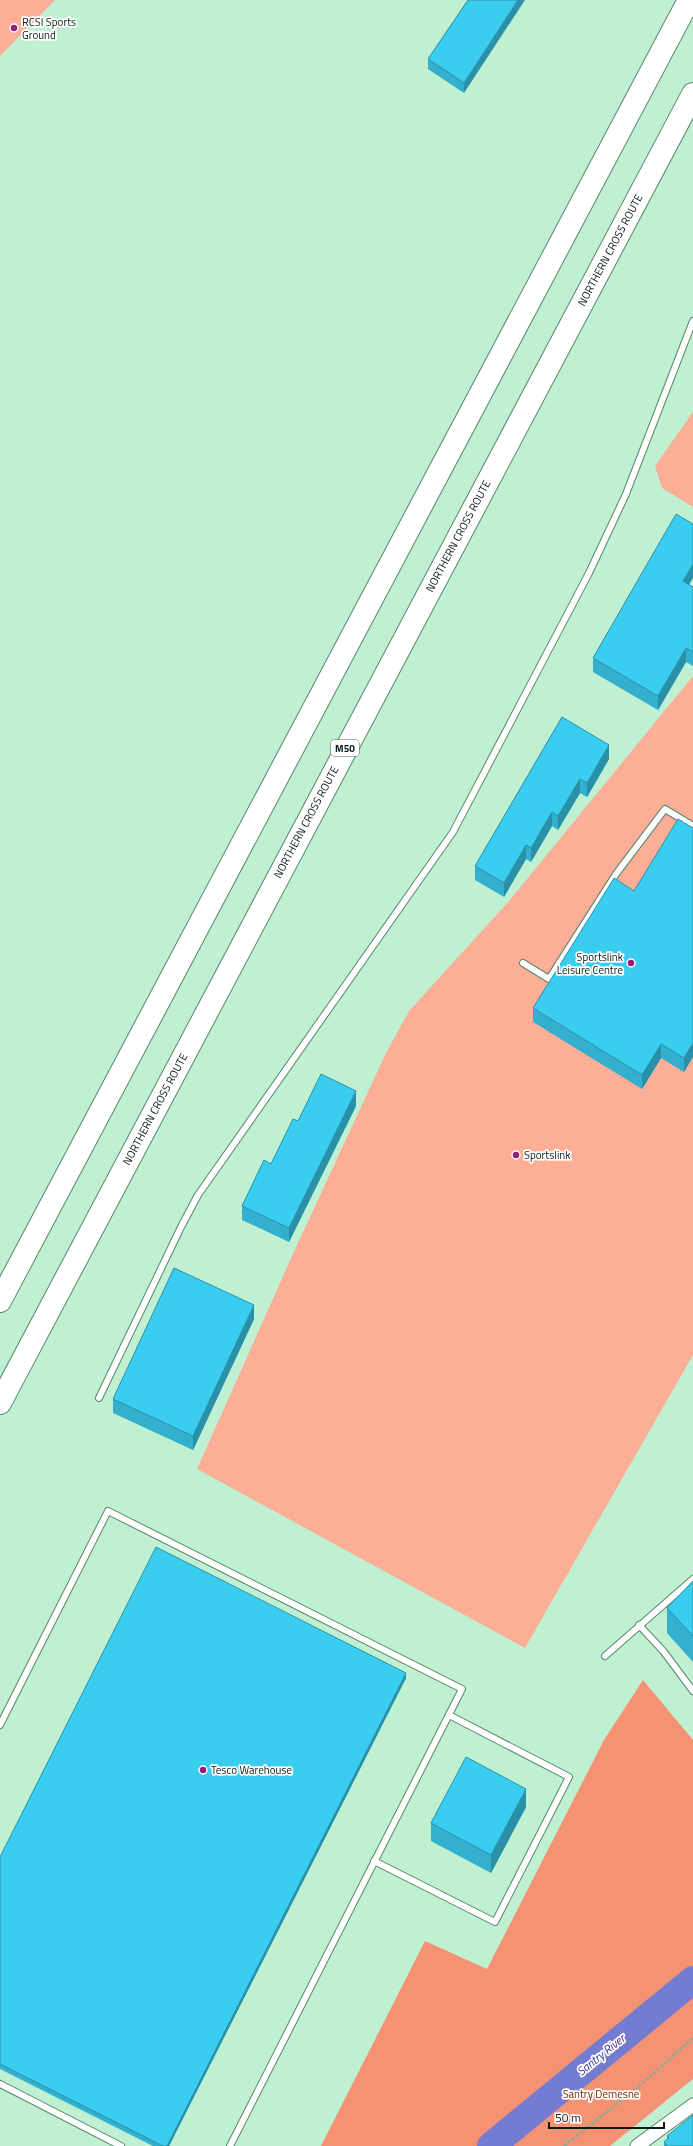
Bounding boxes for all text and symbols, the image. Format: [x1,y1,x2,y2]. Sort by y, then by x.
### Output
place label: RCSI Sports Ground [22,14,76,43]
marker: RCSI Sports Ground [9,23,19,33]
street label: NORTHERN CROSS ROUTE [574,191,646,309]
street label: NORTHERN CROSS ROUTE [422,477,494,595]
road number: M50 [331,740,359,756]
street label: NORTHERN CROSS ROUTE [270,763,342,881]
place label: Sportslink Leisure Centre [557,949,624,978]
marker: Sportslink Leisure Centre [626,958,636,968]
street label: NORTHERN CROSS ROUTE [119,1050,191,1168]
place label: Sportslink [524,1147,571,1163]
marker: Sportslink [511,1150,521,1160]
place label: Tesco Warehouse [211,1762,292,1778]
marker: Tesco Warehouse [198,1765,208,1775]
water label: Santry River [572,2028,631,2080]
park label: Santry Demesne [563,2086,640,2102]
scale bar [549,2104,664,2130]
text: 50 m [555,2108,581,2127]

